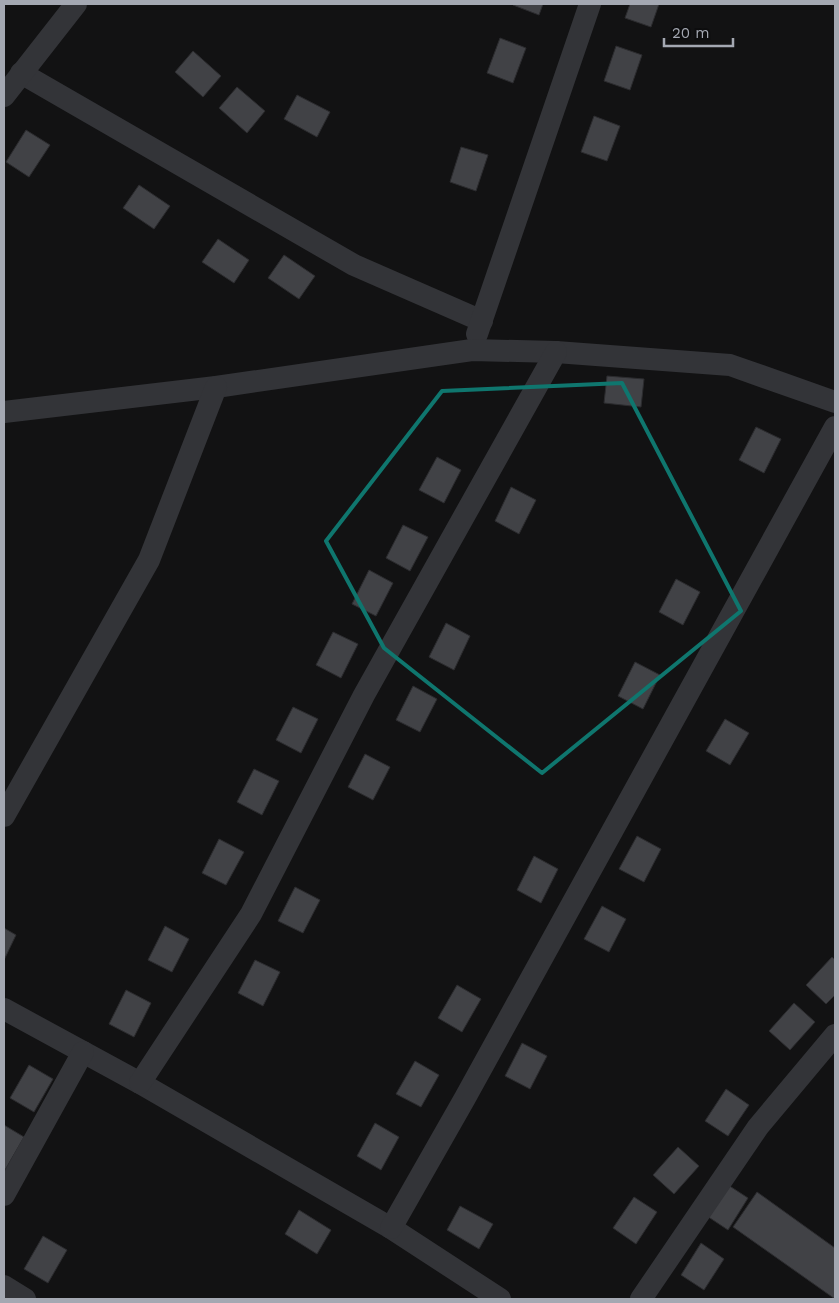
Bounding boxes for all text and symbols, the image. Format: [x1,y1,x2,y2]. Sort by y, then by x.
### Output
scale bar [664,15,733,47]
text: 20 m [672,24,710,42]

